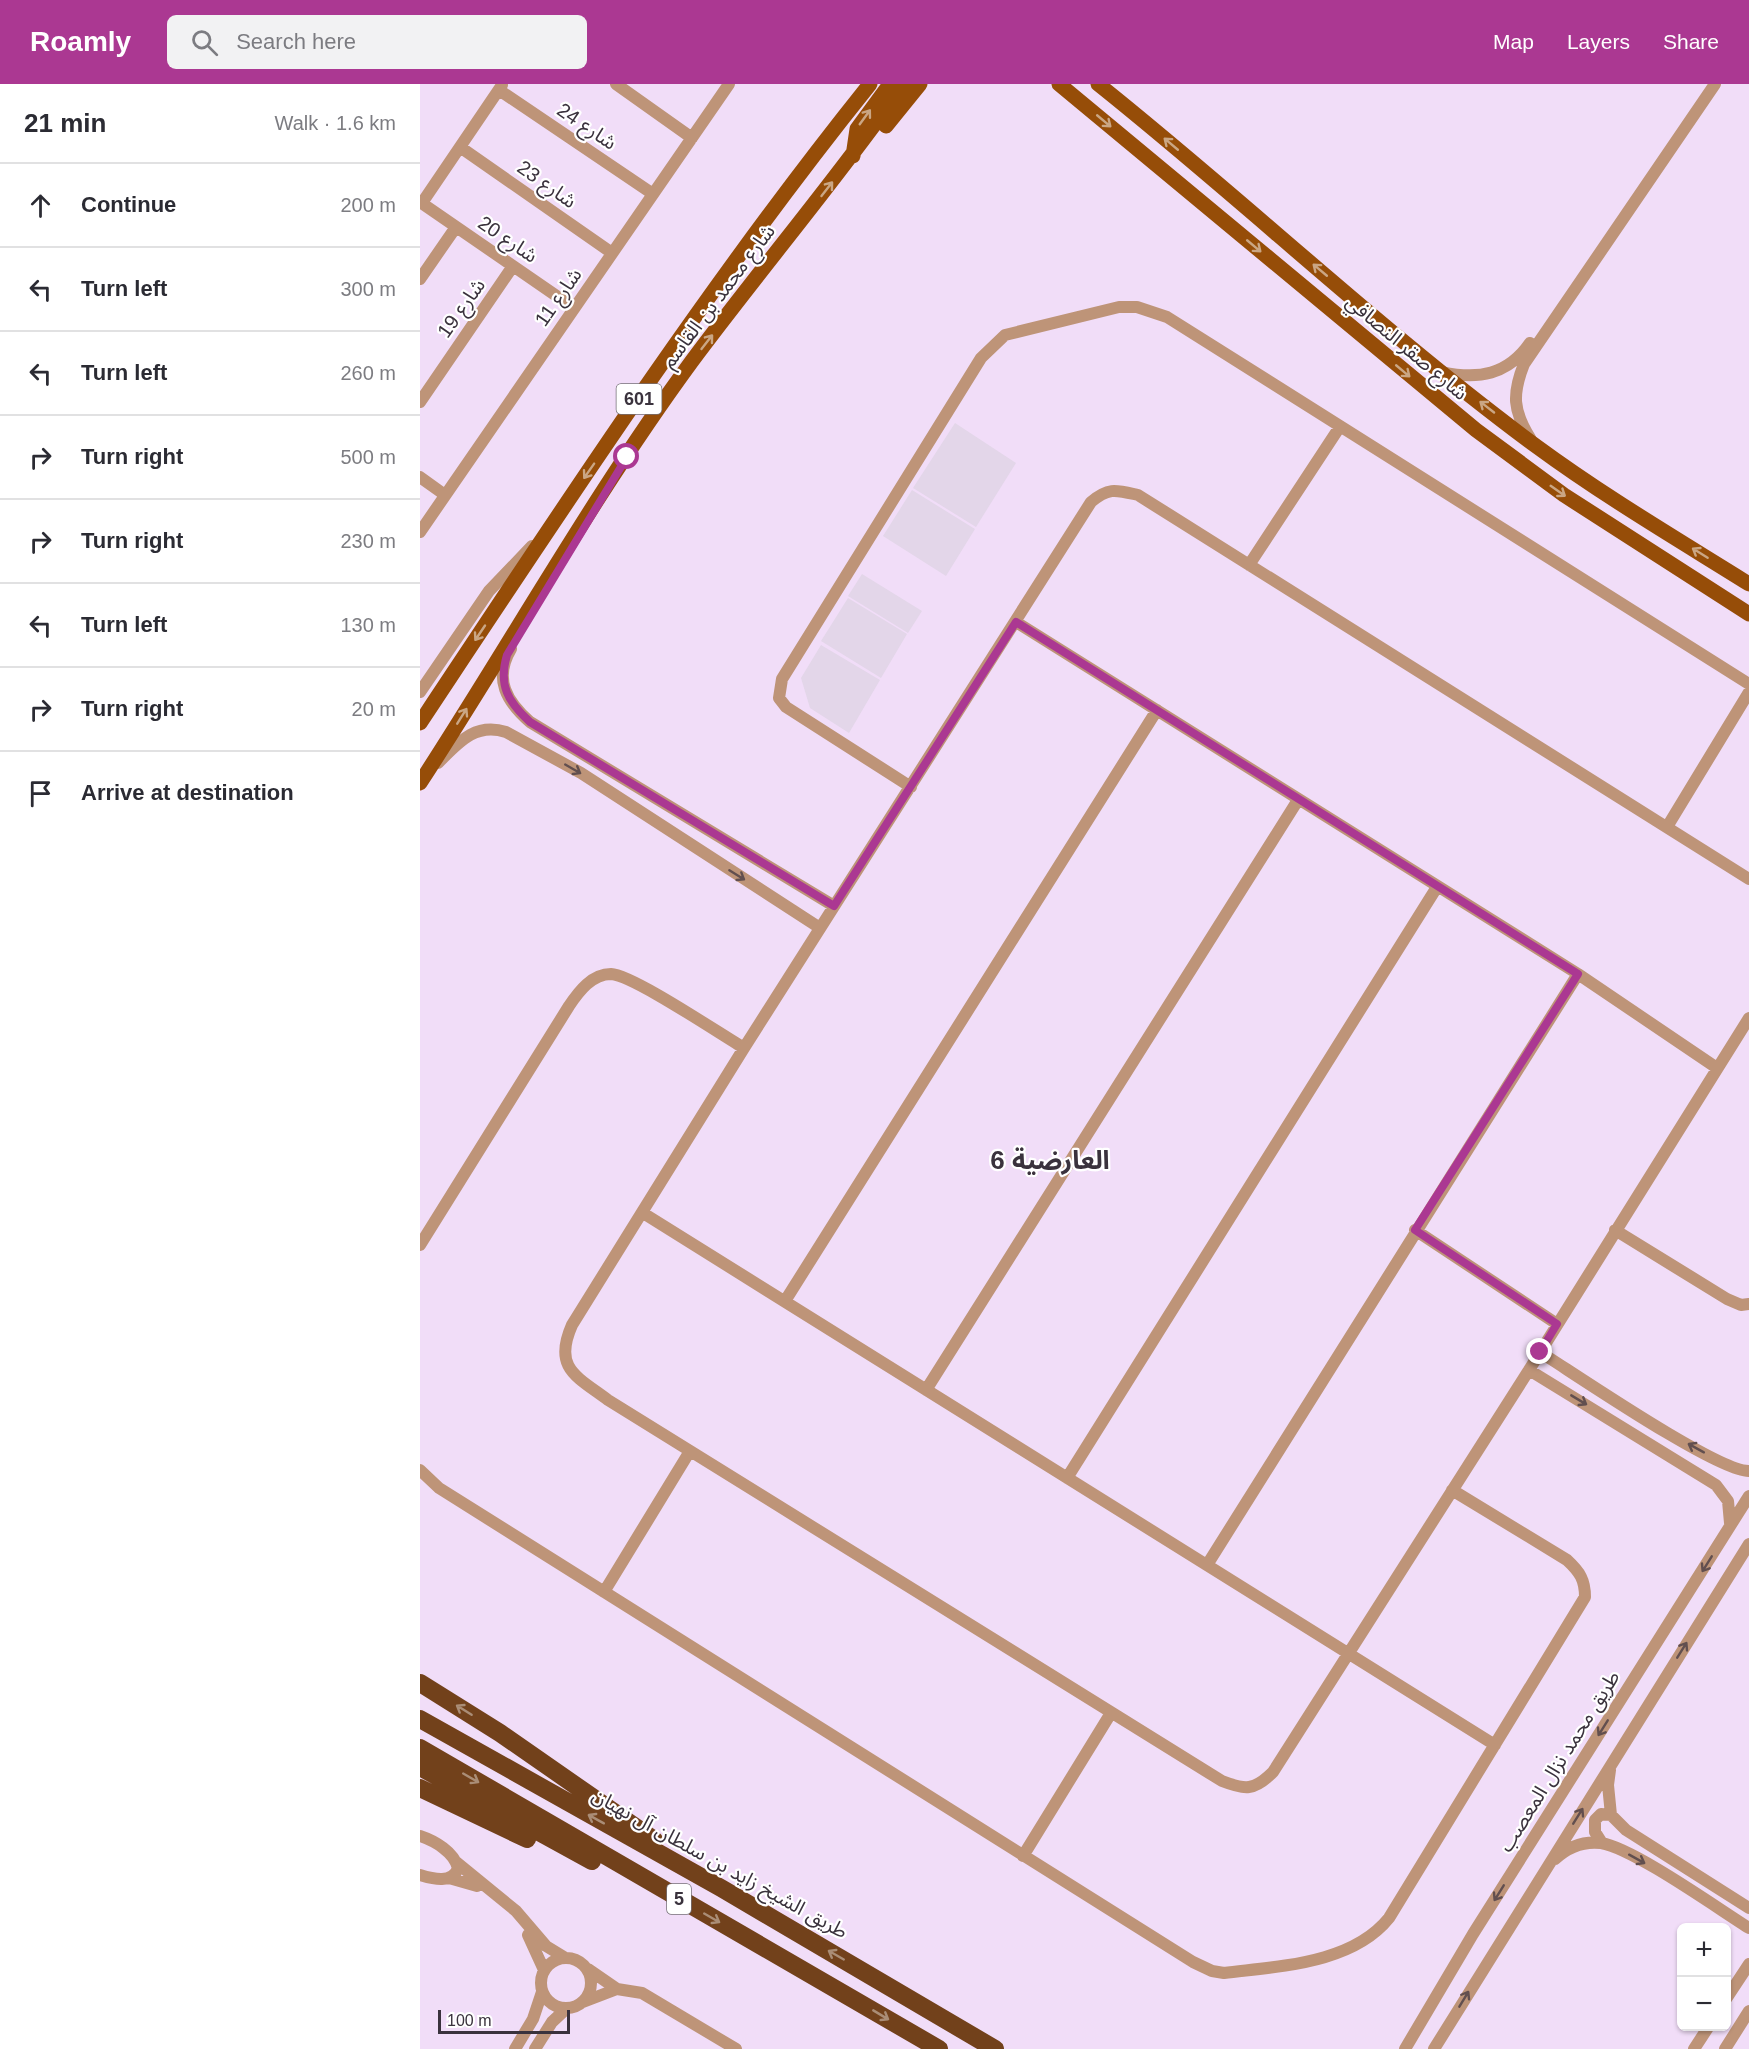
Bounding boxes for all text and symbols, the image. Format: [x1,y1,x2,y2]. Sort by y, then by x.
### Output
search box [167,15,587,69]
text: Roamly [30,26,131,57]
icon: search [188,26,221,59]
text: Search here [236,29,356,54]
text: Map [1493,30,1534,53]
text: Layers [1567,30,1630,53]
text: Share [1663,30,1719,53]
street label: شارع 24 [551,98,621,157]
text: 21 min [24,108,106,138]
one-way arrow [859,110,871,126]
text: Walk · 1.6 km [275,112,396,134]
one-way arrow [1096,115,1112,128]
one-way arrow [1163,138,1179,151]
street label: شارع 23 [511,156,581,215]
one-way arrow [821,181,834,197]
icon: ahead [24,189,57,222]
text: Continue [81,192,176,217]
text: 200 m [340,194,396,216]
street label: شارع 20 [472,211,542,270]
street label: شارع محمد بن القاسم [657,220,782,374]
one-way arrow [1246,240,1262,253]
one-way arrow [1312,263,1328,276]
street label: شارع 11 [530,264,589,332]
icon: left [24,273,57,306]
street label: شارع 19 [433,274,492,344]
text: Turn left [81,276,167,301]
text: 300 m [340,278,396,300]
street label: شارع صقر النصافي [1339,290,1472,408]
one-way arrow [701,335,714,351]
icon: left [24,357,57,390]
text: Turn left [81,360,167,385]
text: 260 m [340,362,396,384]
one-way arrow [1395,365,1411,378]
road number: 601 [616,384,662,414]
one-way arrow [1479,401,1495,414]
icon: right [24,441,57,474]
route start [613,443,639,469]
text: Turn right [81,444,183,469]
text: 500 m [340,446,396,468]
one-way arrow [583,463,595,479]
one-way arrow [1549,485,1565,497]
icon: right [24,525,57,558]
text: Turn right [81,528,183,553]
text: 230 m [340,530,396,552]
one-way arrow [1691,546,1708,559]
icon: left [24,609,57,642]
text: Turn left [81,612,167,637]
text: 130 m [340,614,396,636]
one-way arrow [474,624,486,641]
icon: right [24,693,57,726]
text: Turn right [81,696,183,721]
text: 20 m [352,698,396,720]
one-way arrow [457,708,469,725]
one-way arrow [564,764,582,775]
icon: arrive [24,777,57,810]
text: Arrive at destination [81,780,294,805]
one-way arrow [728,869,745,881]
district label: العارضية 6 [990,1145,1110,1175]
route end [1526,1338,1552,1364]
one-way arrow [1570,1395,1587,1407]
one-way arrow [1688,1442,1705,1454]
one-way arrow [1701,1555,1713,1571]
one-way arrow [1677,1642,1689,1659]
street label: طريق محمد نزال المعصب [1494,1666,1625,1857]
one-way arrow [455,1704,472,1717]
one-way arrow [1596,1720,1609,1737]
one-way arrow [462,1772,479,1784]
street label: طريق الشيخ زايد بن سلطان آل نهيان [587,1783,851,1946]
one-way arrow [1572,1807,1585,1824]
one-way arrow [588,1813,605,1825]
one-way arrow [1628,1853,1645,1865]
road number: 5 [667,1884,691,1914]
one-way arrow [1493,1885,1505,1901]
one-way arrow [703,1912,720,1924]
map controls [1677,1923,1731,2031]
button: + [1677,1923,1731,1977]
one-way arrow [828,1948,845,1960]
button: − [1677,1977,1731,2031]
one-way arrow [1459,1991,1471,2008]
scale bar [438,2007,570,2034]
one-way arrow [872,2009,889,2021]
text: 100 m [447,2012,491,2029]

